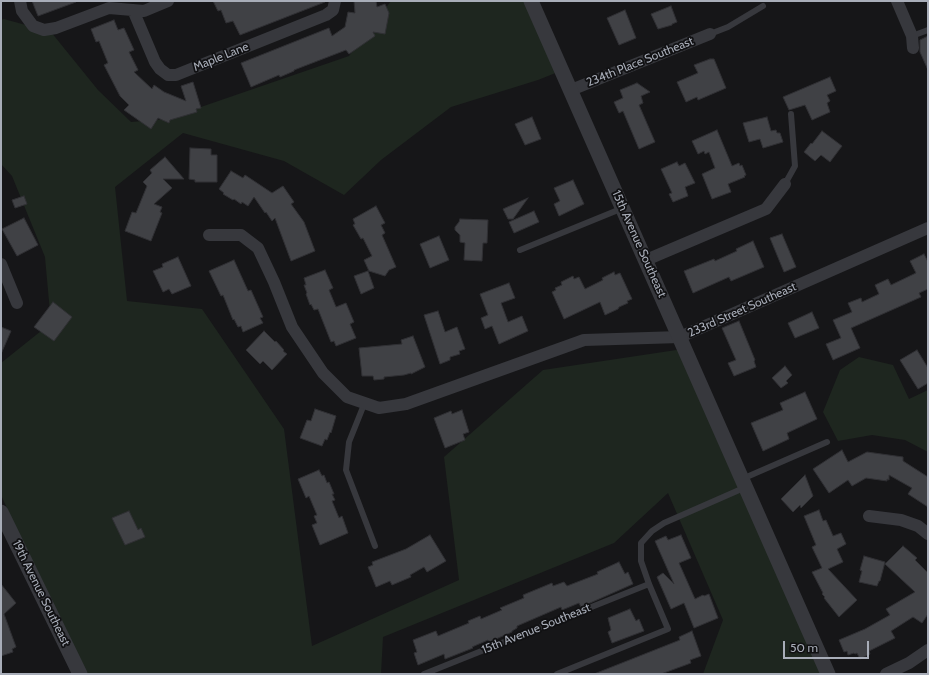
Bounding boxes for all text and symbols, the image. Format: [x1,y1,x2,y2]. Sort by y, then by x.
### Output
street label: 234th Place Southeast [584,34,696,90]
street label: Maple Lane [191,39,251,75]
street label: 15th Avenue Southeast [609,188,669,300]
street label: 233rd Street Southeast [686,280,798,340]
street label: 19th Avenue Southeast [9,538,73,648]
street label: 15th Avenue Southeast [480,601,592,657]
scale bar [785,633,871,659]
text: 50 m [790,640,818,655]

